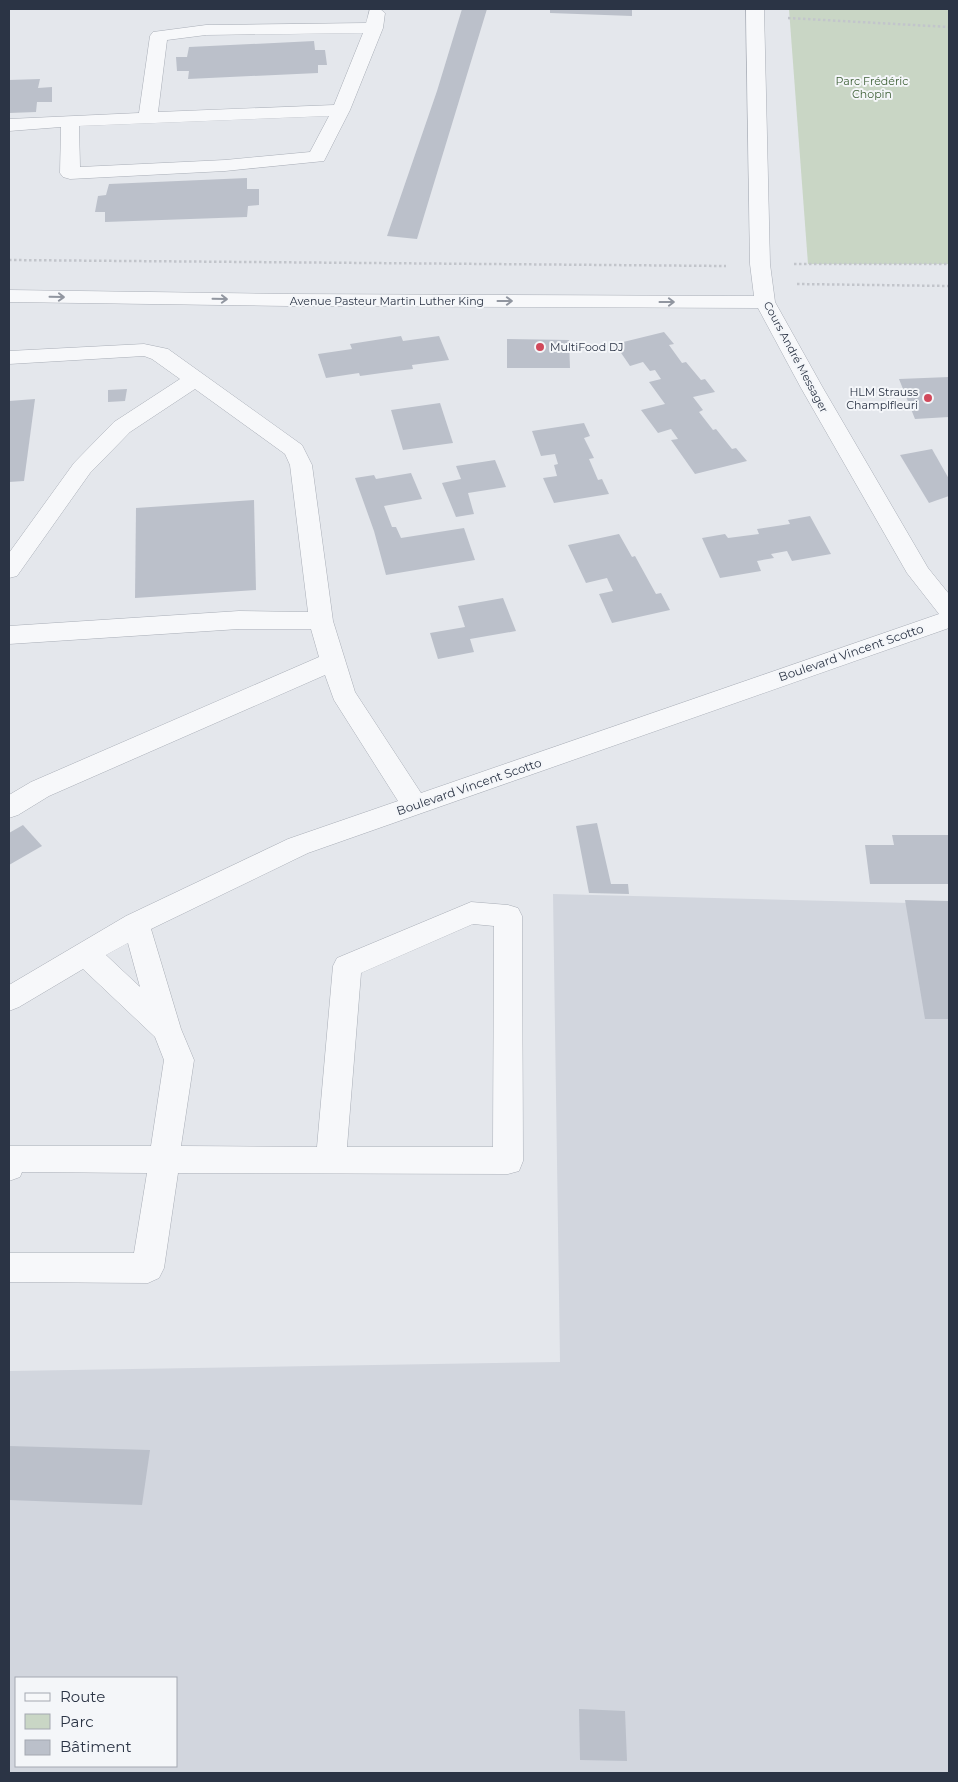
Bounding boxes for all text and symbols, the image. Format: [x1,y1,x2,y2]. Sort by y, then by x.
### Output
park label: Parc Frédéric Chopin [836,74,908,101]
one-way arrow [49,292,65,302]
one-way arrow [212,294,228,304]
street label: Avenue Pasteur Martin Luther King [290,294,484,308]
one-way arrow [496,296,513,306]
one-way arrow [659,297,675,307]
street label: Cours André Messager [761,299,831,415]
place label: MultiFood DJ [550,340,624,354]
marker: MultiFood DJ [534,341,546,353]
place label: HLM Strauss Champlfleuri [846,385,919,412]
marker: HLM Strauss Champlfleuri [922,392,934,404]
street label: Boulevard Vincent Scotto [776,621,925,684]
street label: Boulevard Vincent Scotto [394,755,543,818]
legend [15,1677,178,1767]
text: Route [60,1687,105,1706]
text: Parc [60,1712,94,1731]
text: Bâtiment [60,1737,132,1756]

